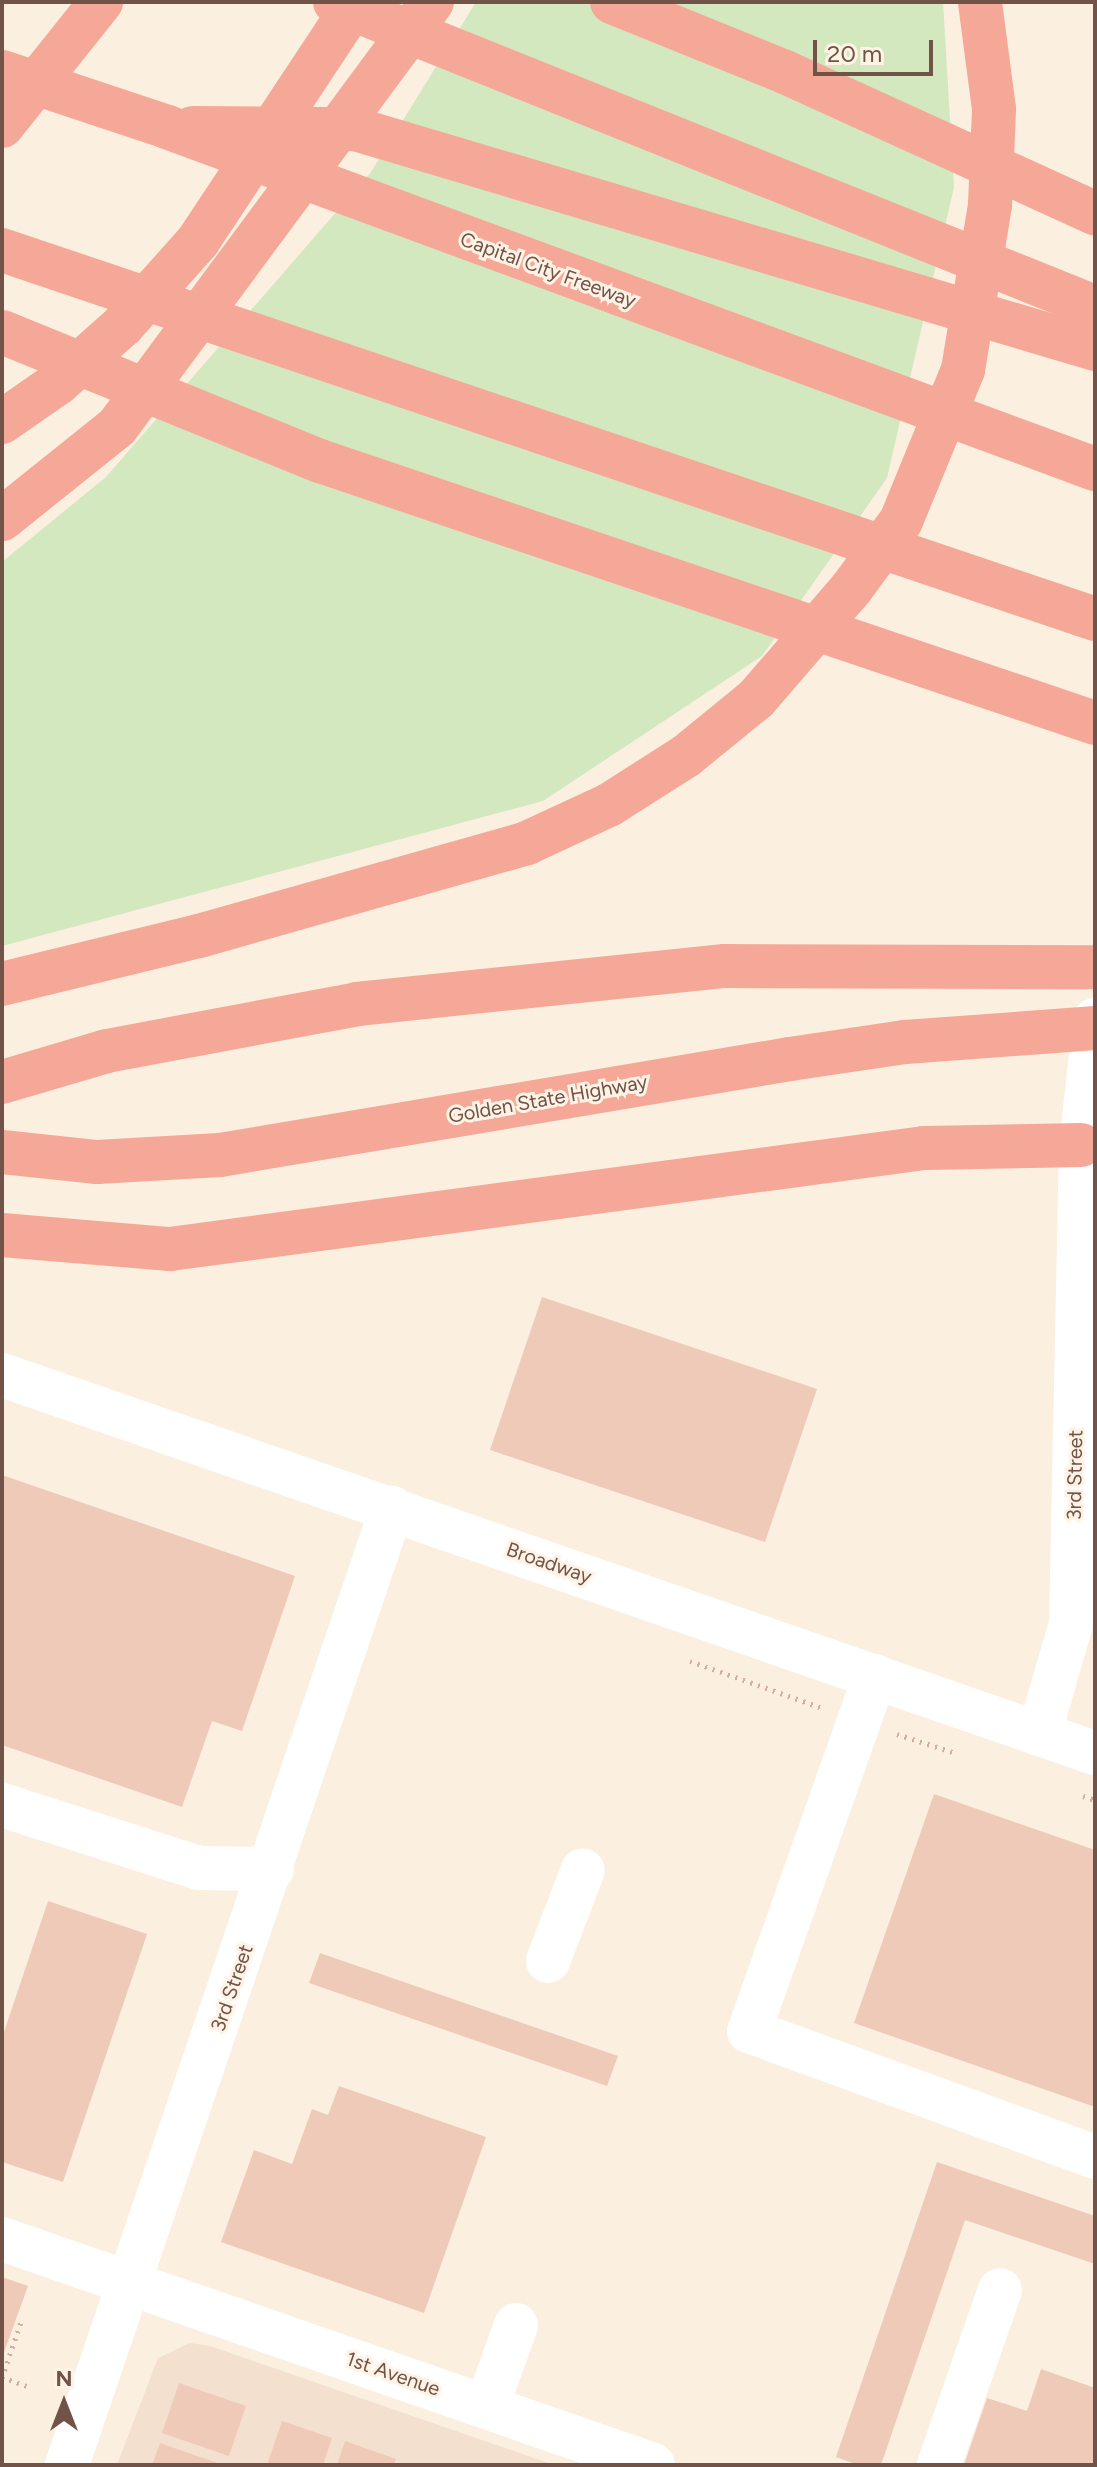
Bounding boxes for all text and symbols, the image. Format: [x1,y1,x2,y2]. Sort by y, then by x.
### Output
scale bar [817,24,937,74]
text: 20 m [827,39,882,68]
street label: Capital City Freeway [457,227,639,313]
street label: Golden State Highway [447,1070,649,1128]
street label: 3rd Street [1062,1430,1088,1520]
street label: Broadway [503,1537,595,1589]
street label: 3rd Street [206,1941,258,2035]
street label: 1st Avenue [343,2347,443,2401]
north arrow [24,2363,104,2443]
text: N [55,2365,73,2392]

